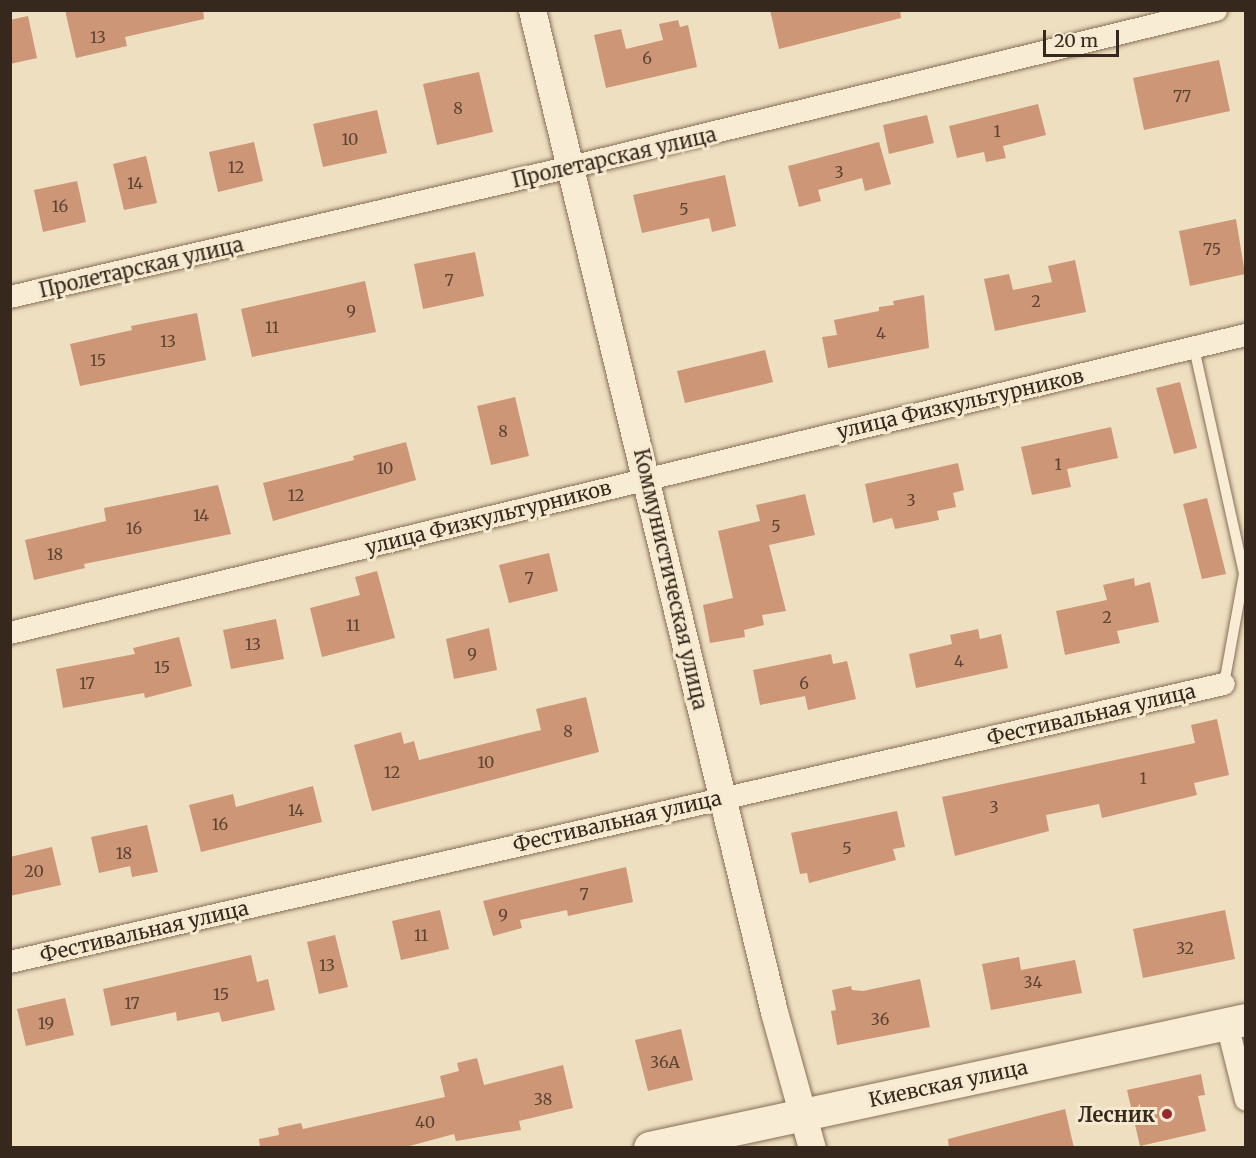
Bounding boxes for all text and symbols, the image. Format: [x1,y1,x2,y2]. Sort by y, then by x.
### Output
scale bar [1046,18,1122,56]
house number: 13 [90,27,106,47]
text: 20 m [1054,29,1098,52]
house number: 6 [642,48,652,68]
house number: 77 [1173,86,1191,106]
house number: 8 [453,98,463,118]
house number: 1 [993,121,1001,141]
street label: Пролетарская улица [510,122,718,192]
house number: 10 [342,129,358,149]
house number: 12 [228,157,244,177]
house number: 3 [834,162,844,182]
house number: 14 [127,173,143,193]
house number: 16 [52,196,68,216]
house number: 5 [679,199,689,219]
street label: Пролетарская улица [37,232,245,302]
house number: 75 [1203,239,1221,259]
house number: 7 [444,270,454,290]
house number: 2 [1031,291,1041,311]
house number: 9 [346,301,356,321]
house number: 11 [265,317,279,337]
house number: 4 [876,323,886,343]
house number: 13 [160,331,176,351]
house number: 15 [90,350,106,370]
street label: улица Физкультурников [834,363,1086,443]
house number: 8 [498,421,508,441]
street label: Коммунистическая улица [629,446,713,712]
house number: 1 [1054,454,1062,474]
house number: 10 [377,458,393,478]
street label: улица Физкультурников [363,475,613,559]
house number: 12 [288,485,304,505]
house number: 3 [906,490,916,510]
house number: 14 [193,505,209,525]
house number: 5 [771,516,781,536]
house number: 16 [126,518,142,538]
house number: 18 [47,544,63,564]
house number: 7 [524,568,534,588]
house number: 2 [1102,607,1112,627]
house number: 11 [346,615,360,635]
house number: 13 [245,634,261,654]
house number: 9 [467,644,477,664]
house number: 4 [954,651,964,671]
house number: 15 [154,657,170,677]
house number: 17 [79,673,95,693]
house number: 6 [799,673,809,693]
street label: Фестивальная улица [984,678,1198,750]
house number: 8 [563,721,573,741]
house number: 10 [478,752,494,772]
house number: 12 [384,762,400,782]
house number: 1 [1139,768,1147,788]
street label: Фестивальная улица [510,785,724,857]
house number: 3 [989,797,999,817]
house number: 14 [288,800,304,820]
house number: 16 [212,814,228,834]
house number: 5 [842,838,852,858]
house number: 18 [116,843,132,863]
house number: 20 [24,861,44,881]
house number: 7 [579,884,589,904]
street label: Фестивальная улица [37,895,251,967]
house number: 9 [498,905,508,925]
house number: 11 [414,925,428,945]
house number: 32 [1176,938,1194,958]
house number: 13 [319,955,335,975]
house number: 34 [1024,972,1042,992]
house number: 15 [213,984,229,1004]
house number: 17 [124,993,140,1013]
house number: 36 [871,1009,889,1029]
house number: 19 [38,1013,54,1033]
house number: 36А [650,1052,680,1072]
street label: Киевская улица [866,1054,1030,1112]
house number: 38 [534,1089,552,1109]
place label: Лесник [1078,1102,1155,1126]
marker: Лесник [1160,1107,1174,1121]
house number: 40 [415,1112,435,1132]

